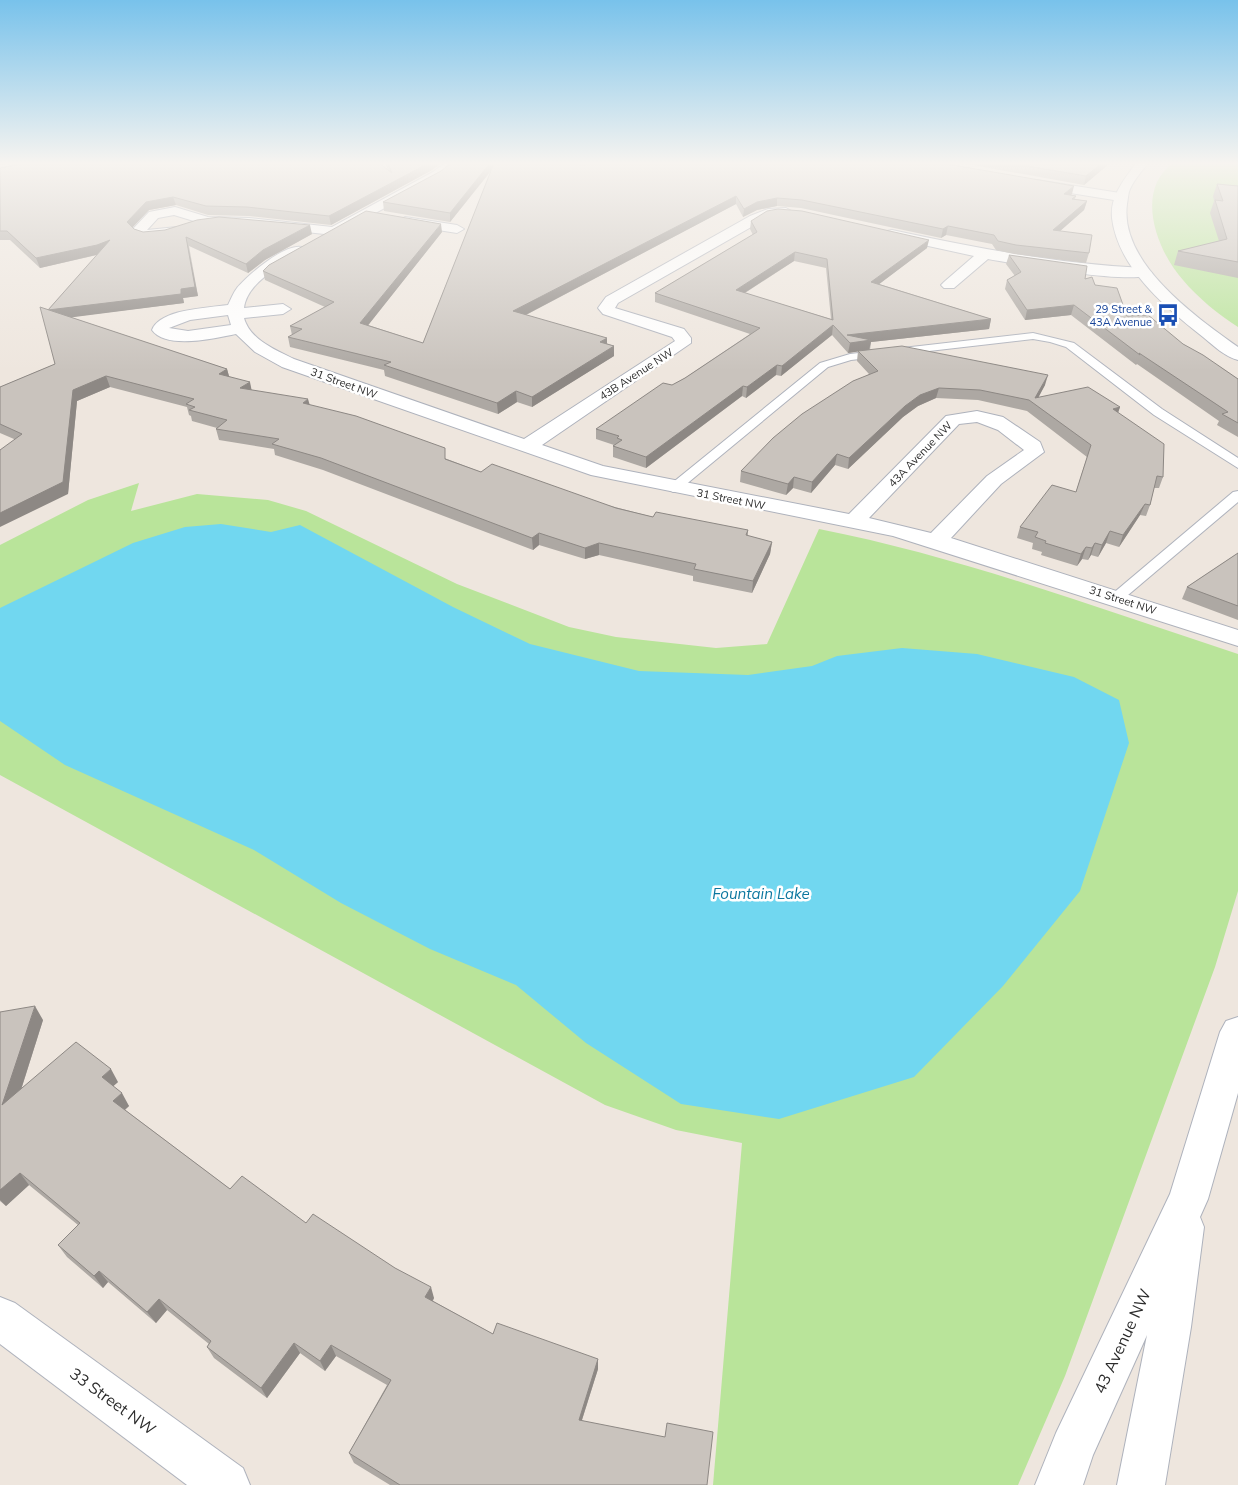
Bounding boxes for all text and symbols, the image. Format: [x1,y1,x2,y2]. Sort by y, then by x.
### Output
place label: 29 Street & 43A Avenue [1090,302,1153,329]
bus stop icon: 29 Street & 43A Avenue [1155,302,1181,328]
street label: 43B Avenue NW [596,345,676,403]
street label: 31 Street NW [309,364,379,402]
street label: 43A Avenue NW [885,418,955,490]
street label: 31 Street NW [695,485,767,513]
street label: 31 Street NW [1088,583,1158,617]
water label: Fountain Lake [712,884,810,903]
street label: 43 Avenue NW [1089,1285,1155,1396]
street label: 33 Street NW [66,1363,160,1439]

